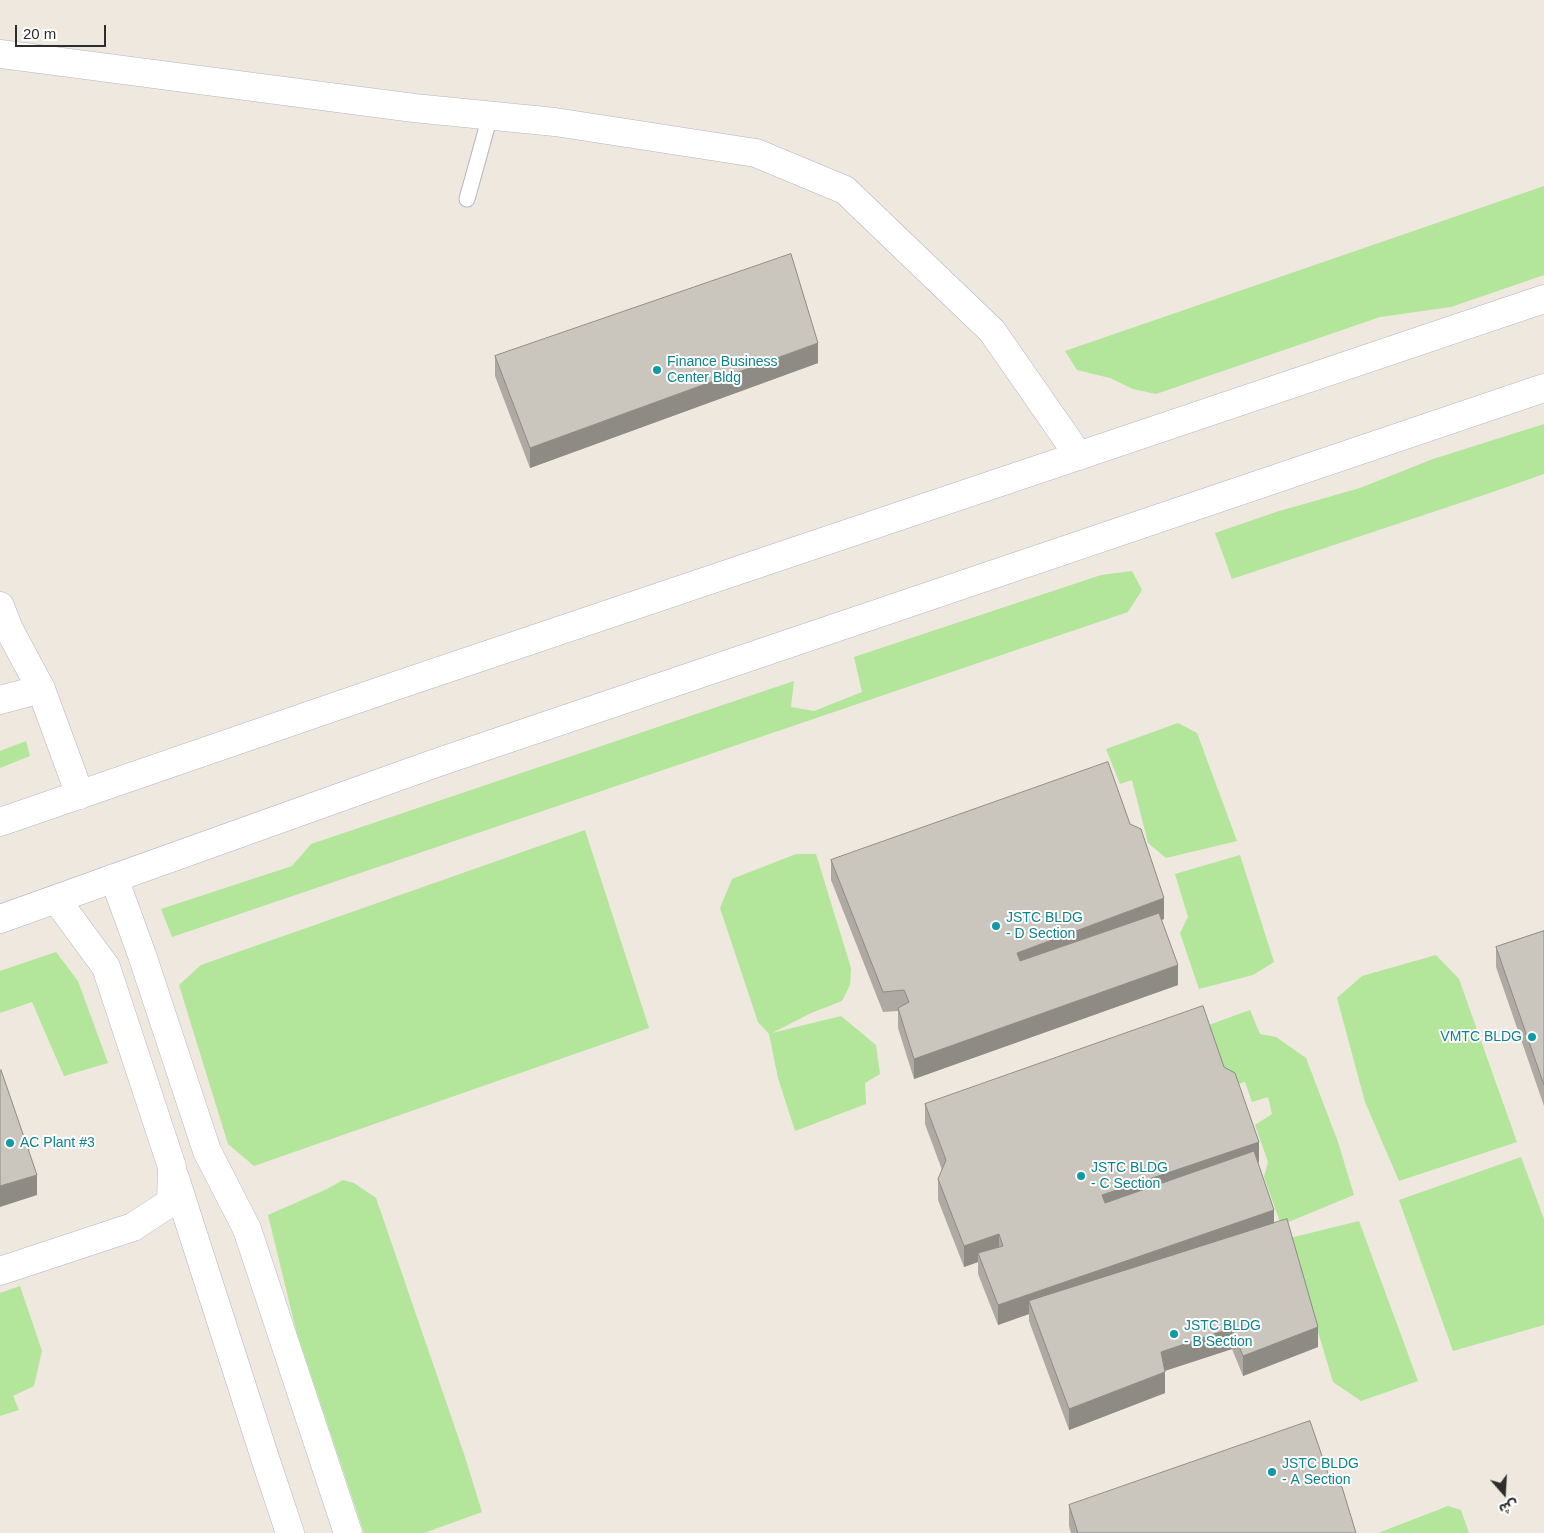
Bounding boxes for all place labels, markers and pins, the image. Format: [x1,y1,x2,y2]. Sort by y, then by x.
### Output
place label: Finance Business Center Bldg [667,354,778,387]
marker: Finance Business Center Bldg [651,364,663,376]
place label: JSTC BLDG - D Section [1006,910,1083,942]
marker: JSTC BLDG - D Section [990,920,1002,932]
place label: VMTC BLDG [1440,1029,1522,1045]
marker: VMTC BLDG [1526,1031,1538,1043]
place label: AC Plant #3 [20,1135,95,1151]
marker: AC Plant #3 [4,1137,16,1149]
place label: JSTC BLDG - C Section [1091,1160,1168,1192]
marker: JSTC BLDG - C Section [1075,1170,1087,1182]
place label: JSTC BLDG - B Section [1184,1318,1261,1350]
marker: JSTC BLDG - B Section [1168,1328,1180,1340]
place label: JSTC BLDG - A Section [1282,1456,1359,1488]
marker: JSTC BLDG - A Section [1266,1466,1278,1478]

